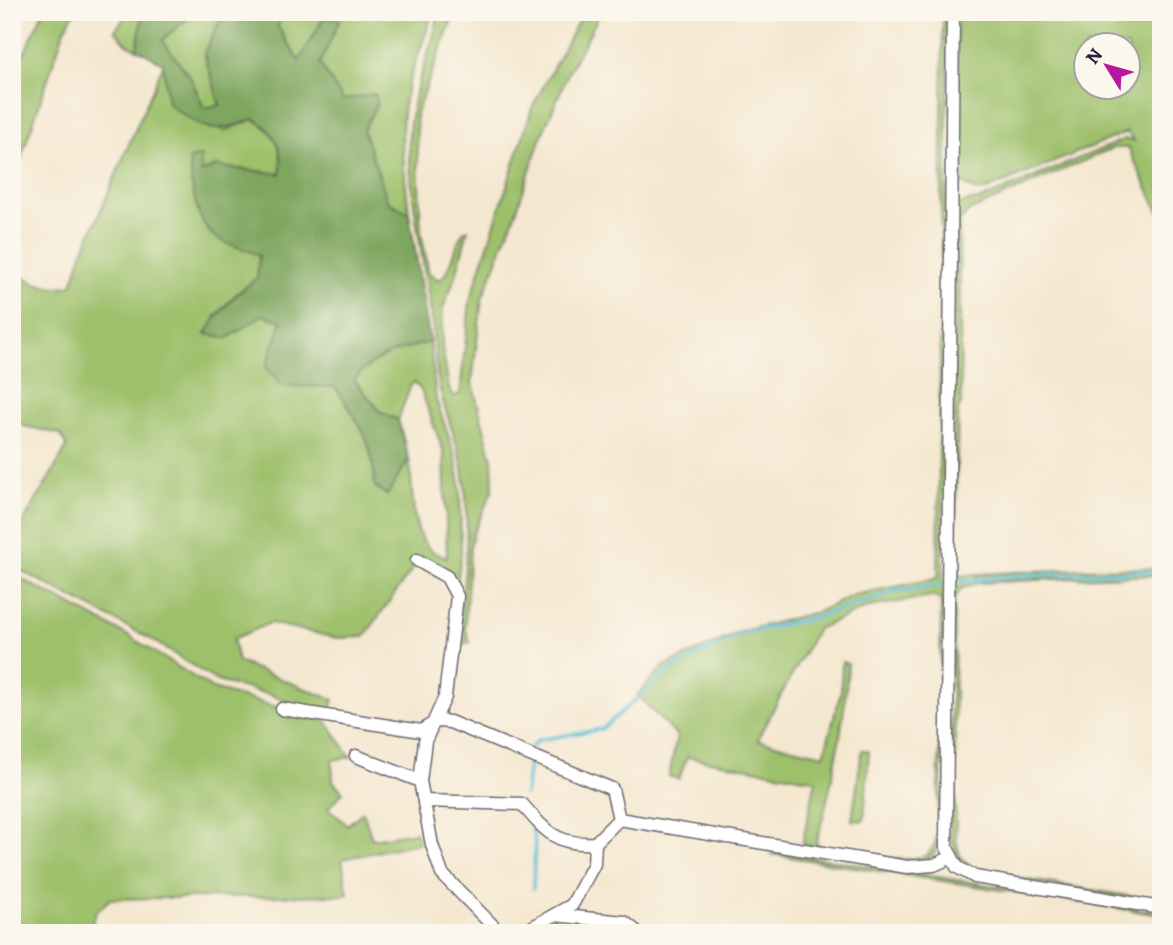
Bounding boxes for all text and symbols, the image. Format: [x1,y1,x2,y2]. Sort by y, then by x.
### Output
north arrow [1072,32,1142,102]
text: N [1080,43,1109,70]

